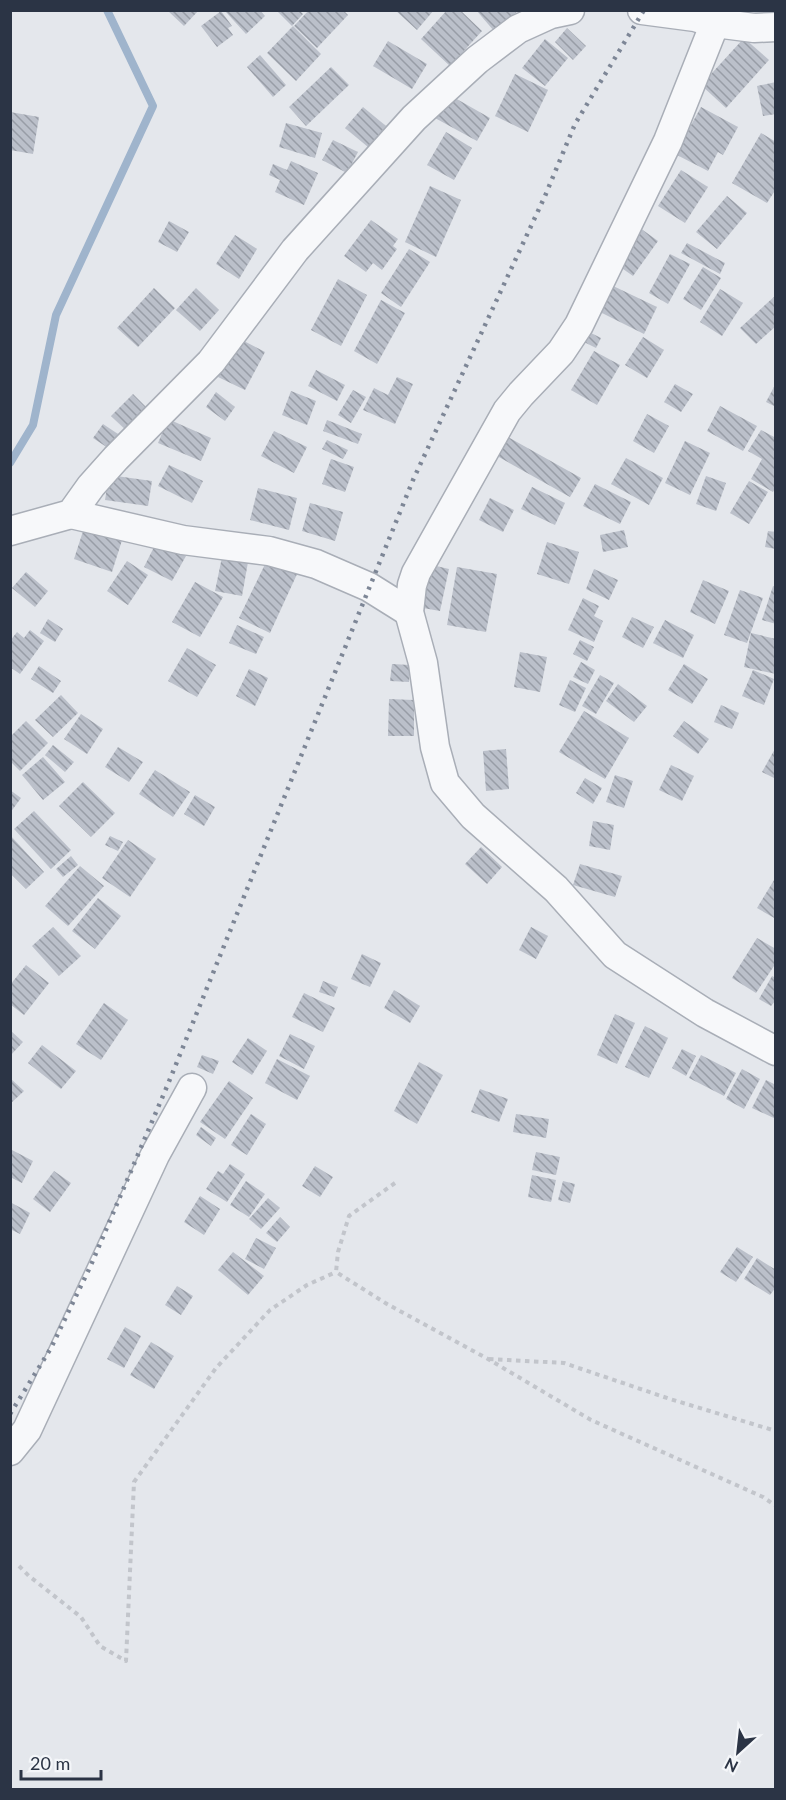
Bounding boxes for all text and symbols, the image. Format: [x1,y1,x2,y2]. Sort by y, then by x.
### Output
north arrow [708,1722,768,1782]
scale bar [21,1743,100,1781]
text: 20 m [30,1752,70,1774]
text: N [721,1755,741,1777]

